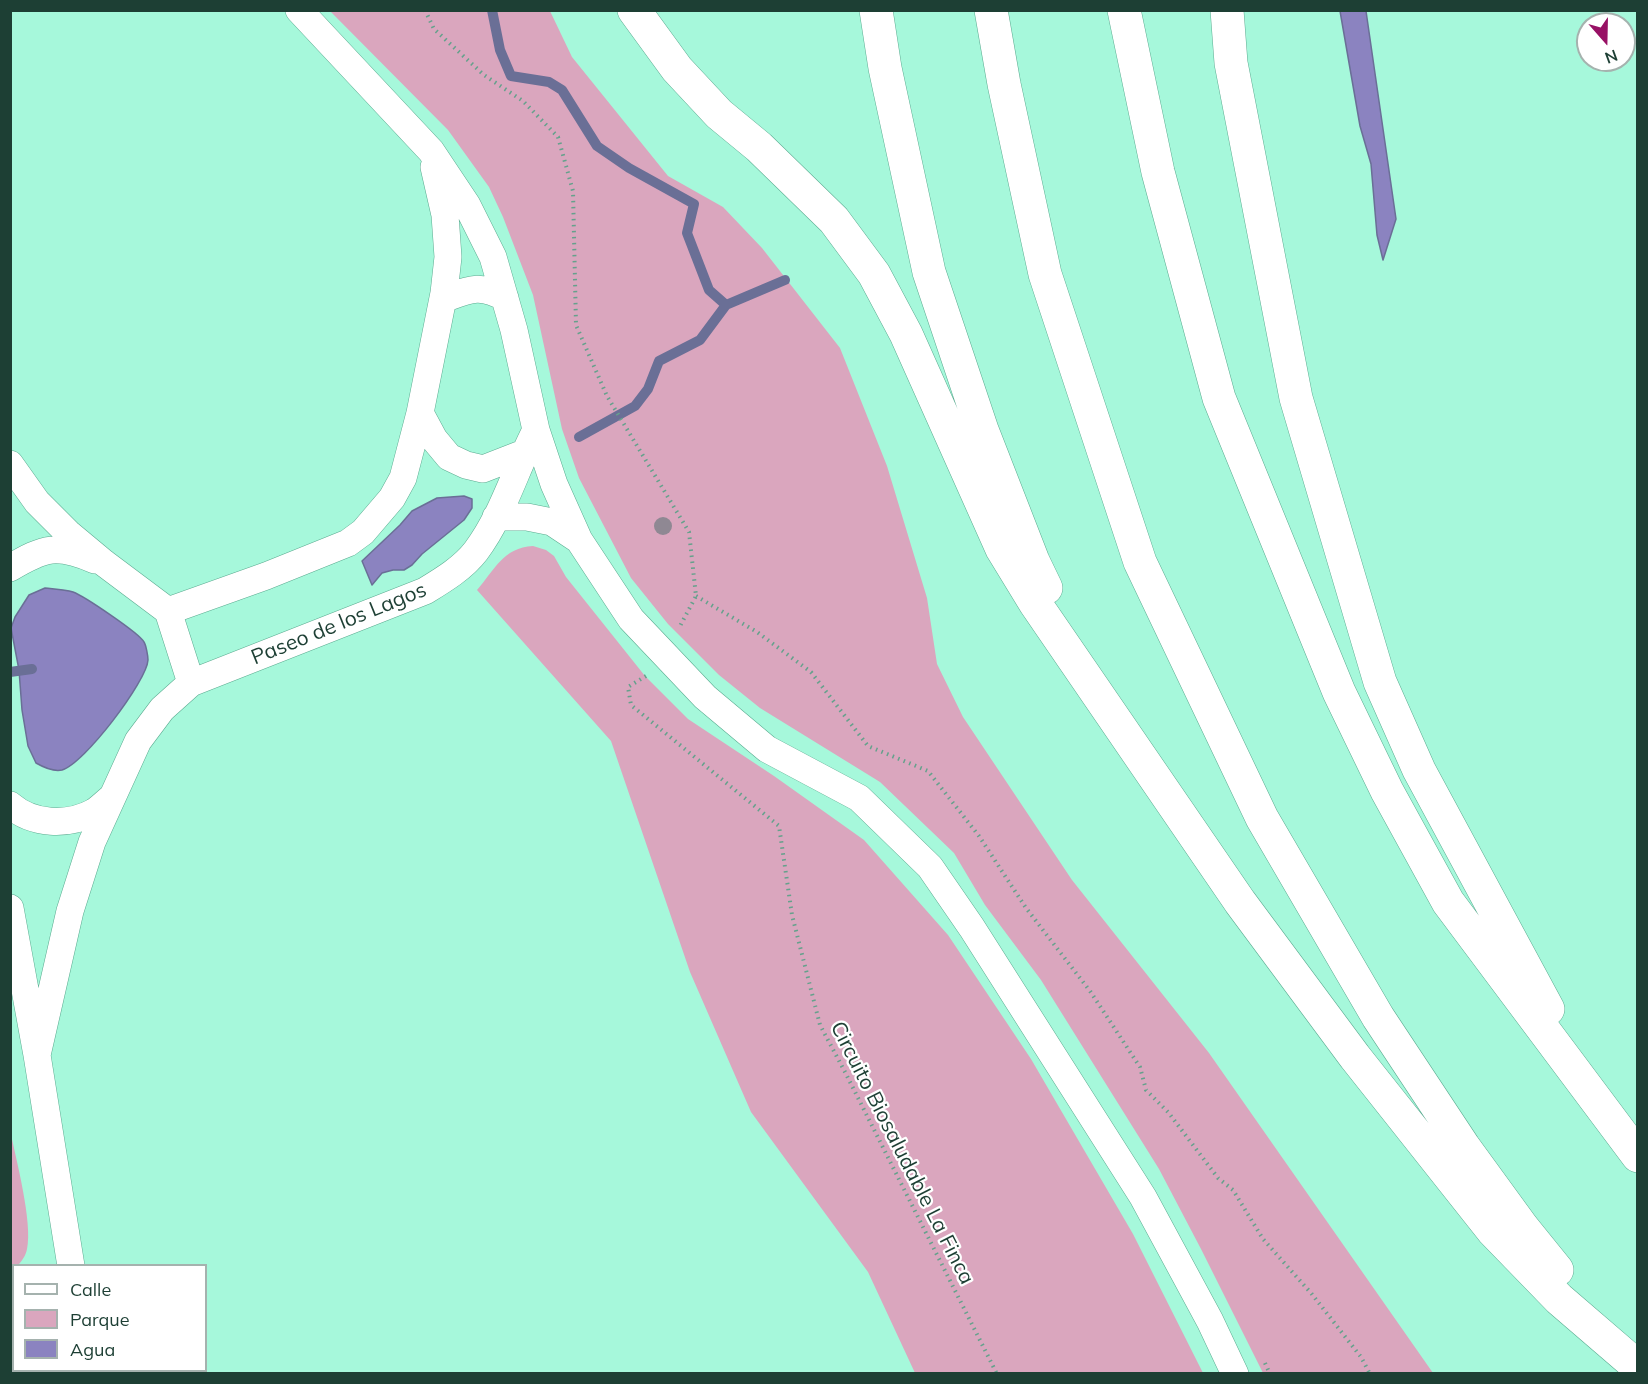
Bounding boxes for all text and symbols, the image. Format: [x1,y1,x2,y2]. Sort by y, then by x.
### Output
north arrow [1576,12,1636,72]
text: N [1602,46,1621,69]
street label: Paseo de los Lagos [248,577,430,671]
street label: Circuito Biosaludable La Finca [825,1017,979,1289]
legend [12,1264,207,1372]
text: Calle [70,1278,111,1301]
text: Parque [70,1308,129,1331]
text: Agua [70,1338,115,1361]

